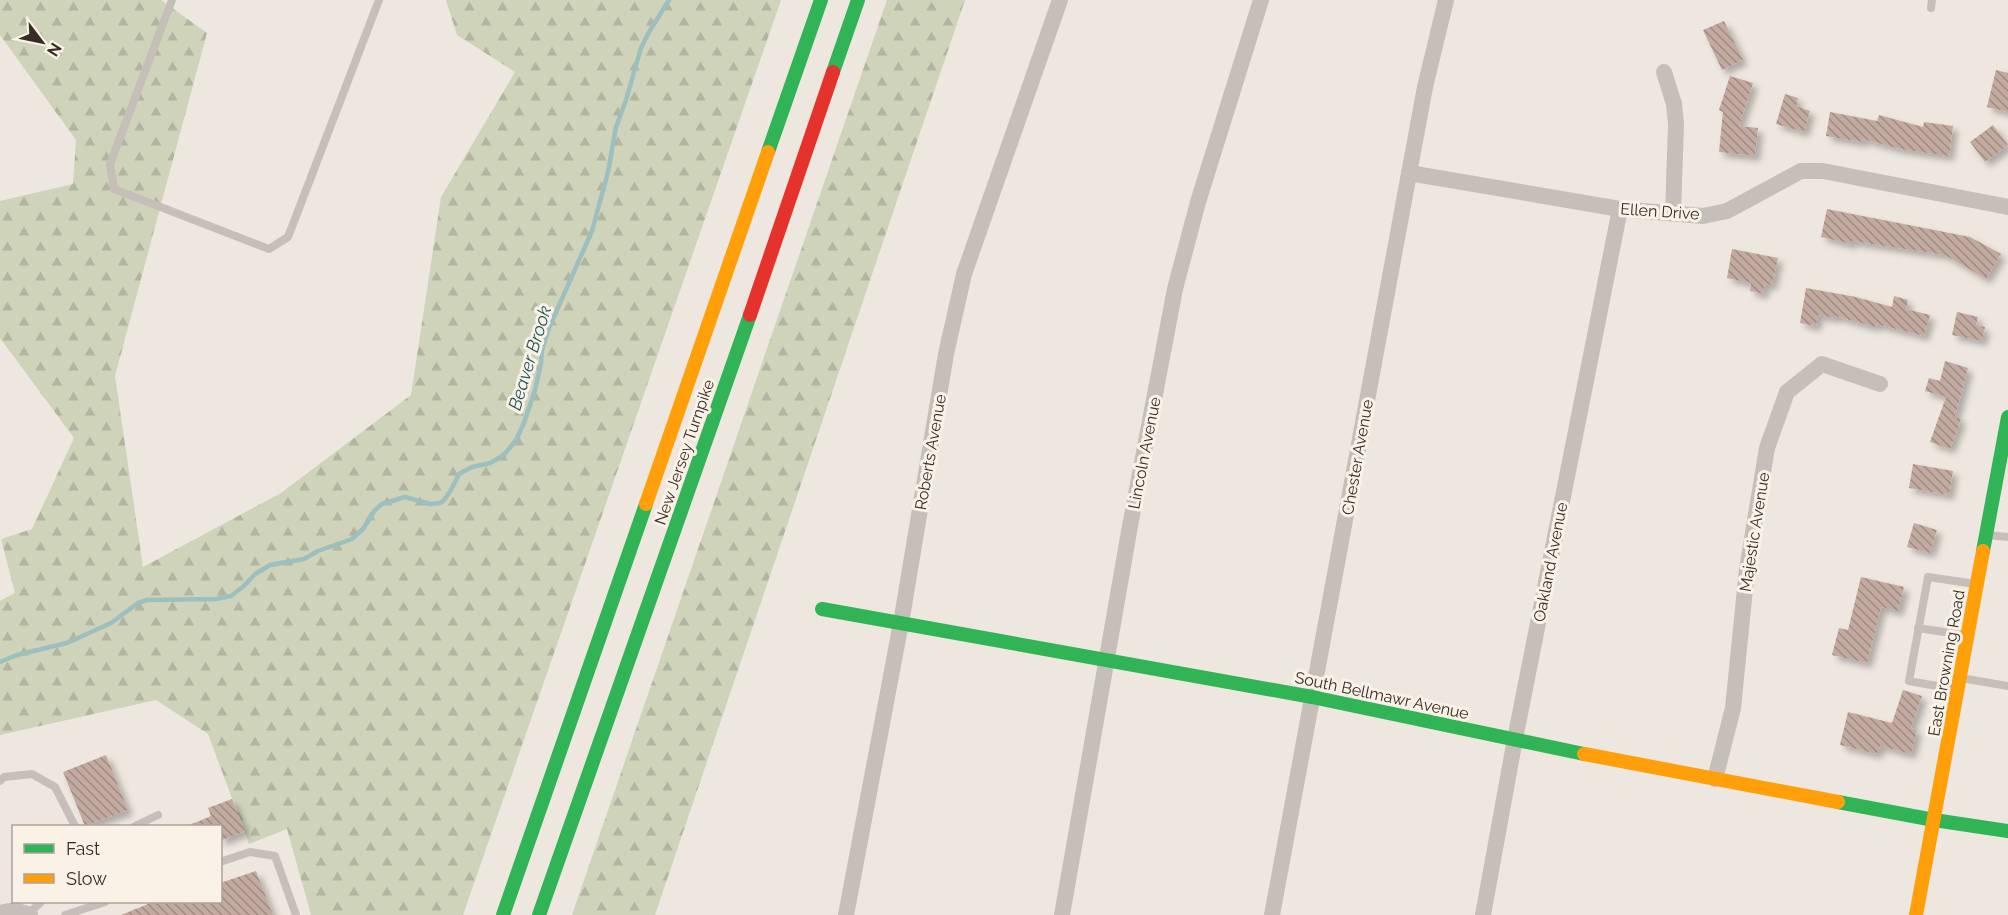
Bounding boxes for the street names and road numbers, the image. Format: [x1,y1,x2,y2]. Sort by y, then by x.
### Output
street label: Ellen Drive [1620,199,1700,224]
street label: New Jersey Turnpike [651,377,718,527]
street label: Roberts Avenue [911,393,950,512]
street label: Lincoln Avenue [1124,395,1165,511]
street label: Chester Avenue [1338,398,1377,516]
street label: Majestic Avenue [1736,471,1773,593]
street label: Oakland Avenue [1530,501,1571,623]
street label: East Browning Road [1924,588,1969,738]
street label: South Bellmawr Avenue [1293,668,1471,723]

